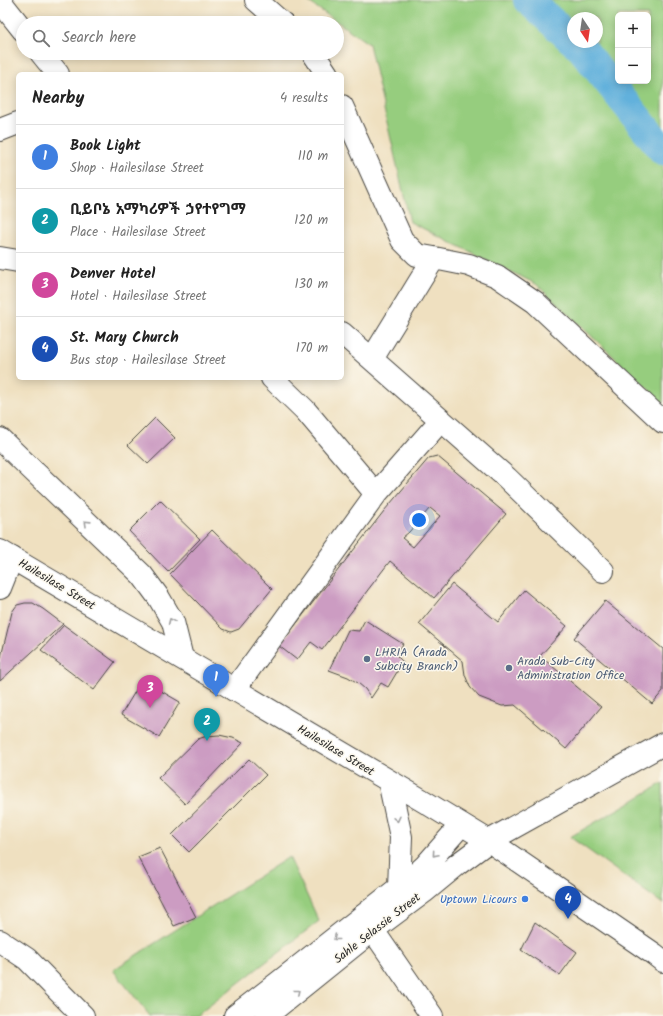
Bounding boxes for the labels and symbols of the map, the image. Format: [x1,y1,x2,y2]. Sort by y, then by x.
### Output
north arrow [567,12,603,48]
your location [409,510,429,530]
one-way arrow [84,520,92,528]
street label: Hailesilase Street [14,554,99,615]
one-way arrow [168,617,176,625]
place label: LHRIA (Arada Subcity Branch) [375,643,458,676]
place label: Arada Sub-City Administration Office [517,652,625,685]
marker: LHRIA (Arada Subcity Branch) [362,654,372,664]
marker: Arada Sub-City Administration Office [504,663,514,673]
pin: 1 [203,664,229,697]
pin: 3 [137,675,163,708]
pin: 2 [194,708,220,741]
street label: Hailesilase Street [293,720,378,781]
one-way arrow [393,816,401,822]
one-way arrow [433,850,440,857]
pin: 4 [555,886,581,919]
street label: Sahle Selassie Street [330,888,425,968]
place label: Uptown Licours [440,890,517,909]
marker: Uptown Licours [520,894,530,904]
one-way arrow [333,933,340,940]
one-way arrow [292,989,299,996]

